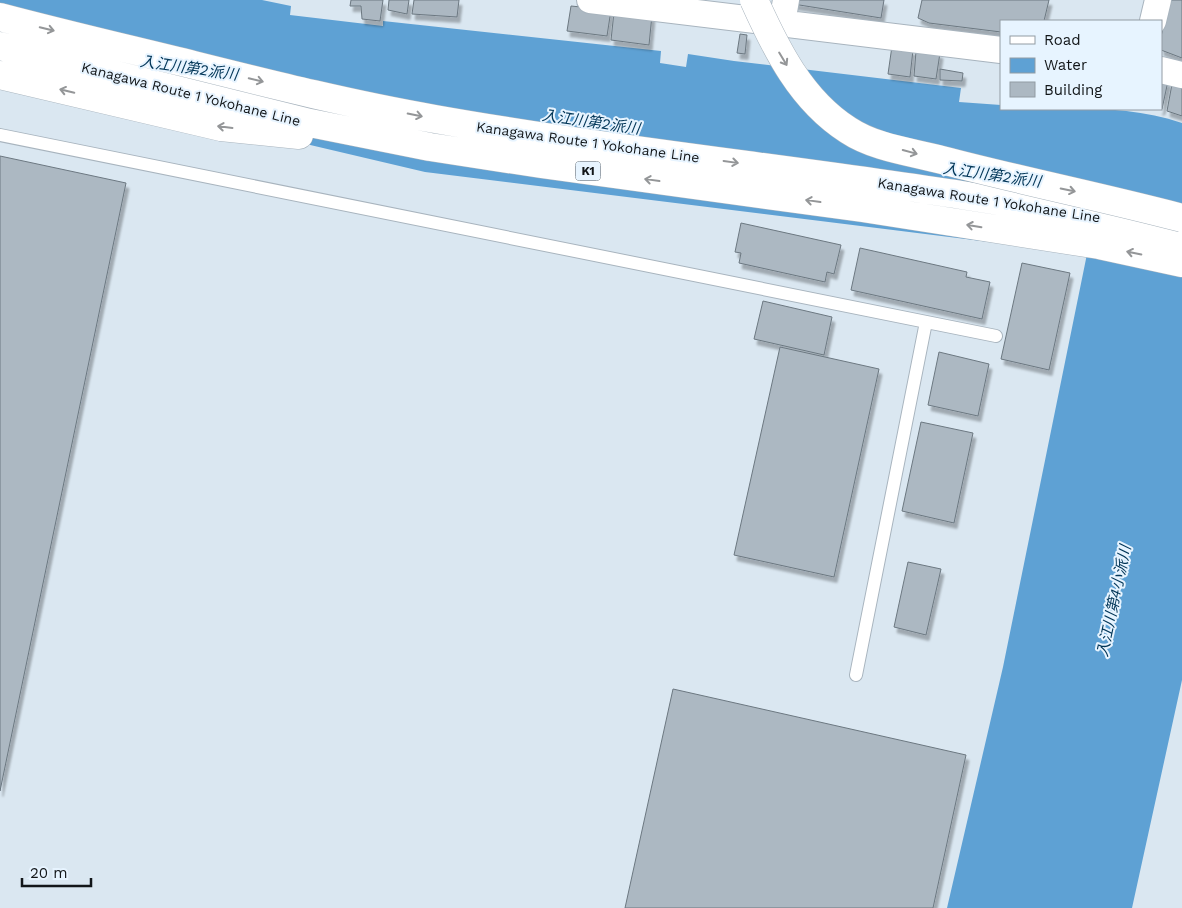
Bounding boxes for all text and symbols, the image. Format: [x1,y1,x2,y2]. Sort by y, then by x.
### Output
legend [1000,20,1162,110]
one-way arrow [39,25,55,34]
text: Road [1044,31,1081,49]
water label: 入江川第2派川 [139,52,241,84]
one-way arrow [779,52,789,66]
text: Water [1044,56,1087,74]
street label: Kanagawa Route 1 Yokohane Line [80,59,302,129]
one-way arrow [247,76,263,86]
text: Building [1044,81,1102,99]
one-way arrow [59,86,75,95]
water label: 入江川第2派川 [541,106,643,138]
one-way arrow [406,111,422,121]
street label: Kanagawa Route 1 Yokohane Line [475,118,701,166]
one-way arrow [217,122,233,132]
one-way arrow [901,148,917,157]
one-way arrow [723,157,739,167]
water label: 入江川第2派川 [942,159,1044,191]
road number: K1 [576,162,600,180]
street label: Kanagawa Route 1 Yokohane Line [876,174,1102,226]
one-way arrow [645,175,661,185]
one-way arrow [1060,185,1076,195]
one-way arrow [806,196,822,206]
one-way arrow [967,220,983,230]
one-way arrow [1127,248,1143,257]
water label: 入江川第4小派川 [1093,542,1135,658]
scale bar [22,856,91,888]
text: 20 m [30,864,68,882]

